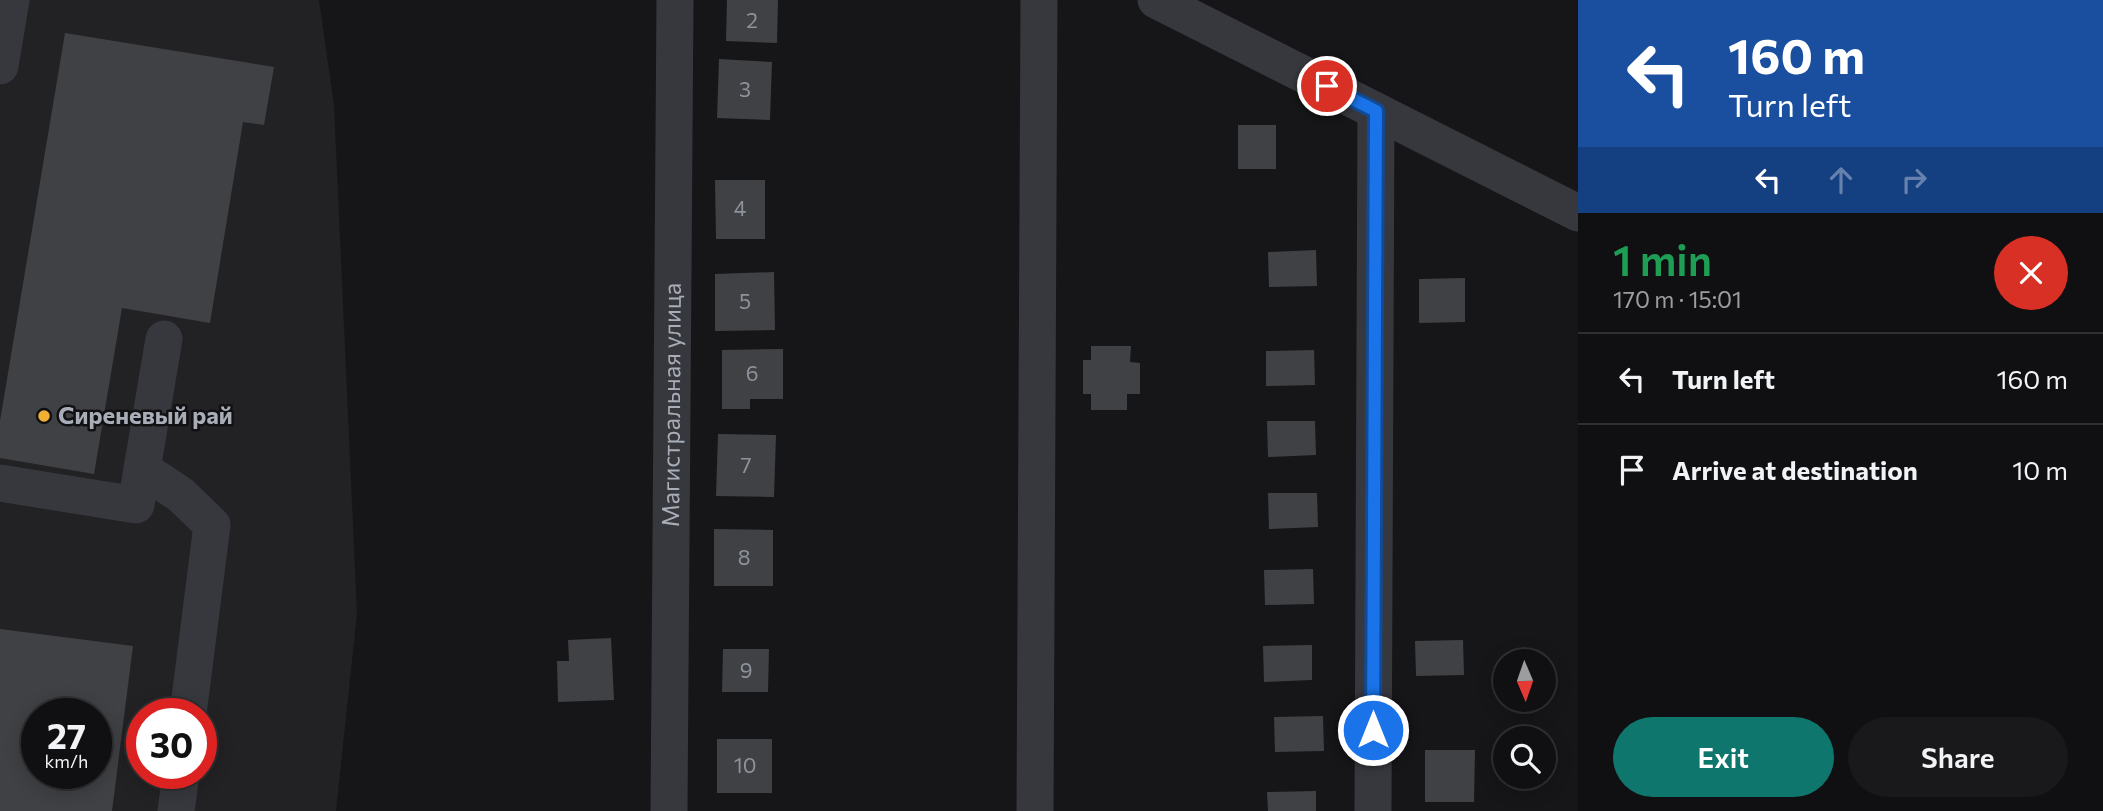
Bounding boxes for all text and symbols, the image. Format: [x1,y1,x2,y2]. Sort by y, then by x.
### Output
house number: 2 [746,7,758,32]
text: 160 m [1728,24,1865,84]
icon: left [1613,28,1704,119]
pin [1297,56,1357,116]
icon: arrive [1308,67,1346,105]
house number: 3 [739,76,751,101]
text: Turn left [1728,84,1852,124]
icon: left [1749,161,1787,199]
icon: ahead [1822,161,1860,199]
icon: right [1895,161,1933,199]
house number: 4 [734,195,747,220]
text: 1 min [1613,233,1712,285]
button: close [1994,236,2068,310]
street label: Магистральная улица [655,283,686,527]
text: 170 m · 15:01 [1613,285,1742,313]
house number: 5 [739,288,751,313]
house number: 6 [746,360,758,385]
icon: left [1613,360,1651,398]
text: Turn left [1672,363,1775,394]
text: 160 m [1996,363,2068,394]
place label: Сиреневый рай [58,400,233,429]
marker: Сиреневый рай [36,408,52,424]
icon: arrive [1613,451,1651,489]
house number: 7 [740,452,752,477]
text: Arrive at destination [1672,454,1918,485]
text: 10 m [2012,454,2068,485]
house number: 8 [738,544,750,569]
north arrow [1493,649,1556,712]
map controls [1493,649,1556,789]
house number: 9 [740,657,752,682]
position arrow [1336,693,1410,767]
speed limit sign: 30 [126,698,217,789]
text: 27 [47,713,86,756]
button: Exit [1613,717,1834,797]
button: Share [1848,717,2068,797]
button: search [1493,726,1556,789]
text: km/h [45,750,88,772]
house number: 10 [734,752,756,777]

